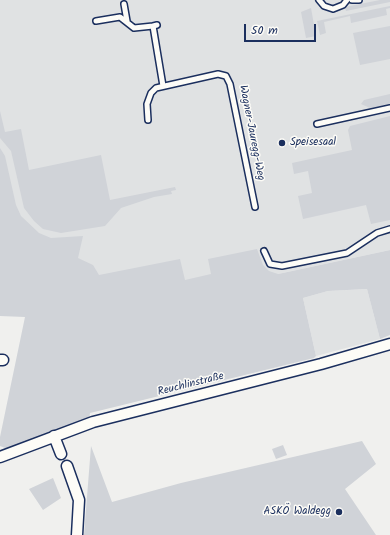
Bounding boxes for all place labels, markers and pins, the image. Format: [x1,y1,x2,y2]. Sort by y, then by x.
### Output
place label: Speisesaal [290,136,336,150]
marker: Speisesaal [277,138,287,148]
place label: ASKÖ Waldegg [263,505,331,519]
marker: ASKÖ Waldegg [334,507,344,517]

